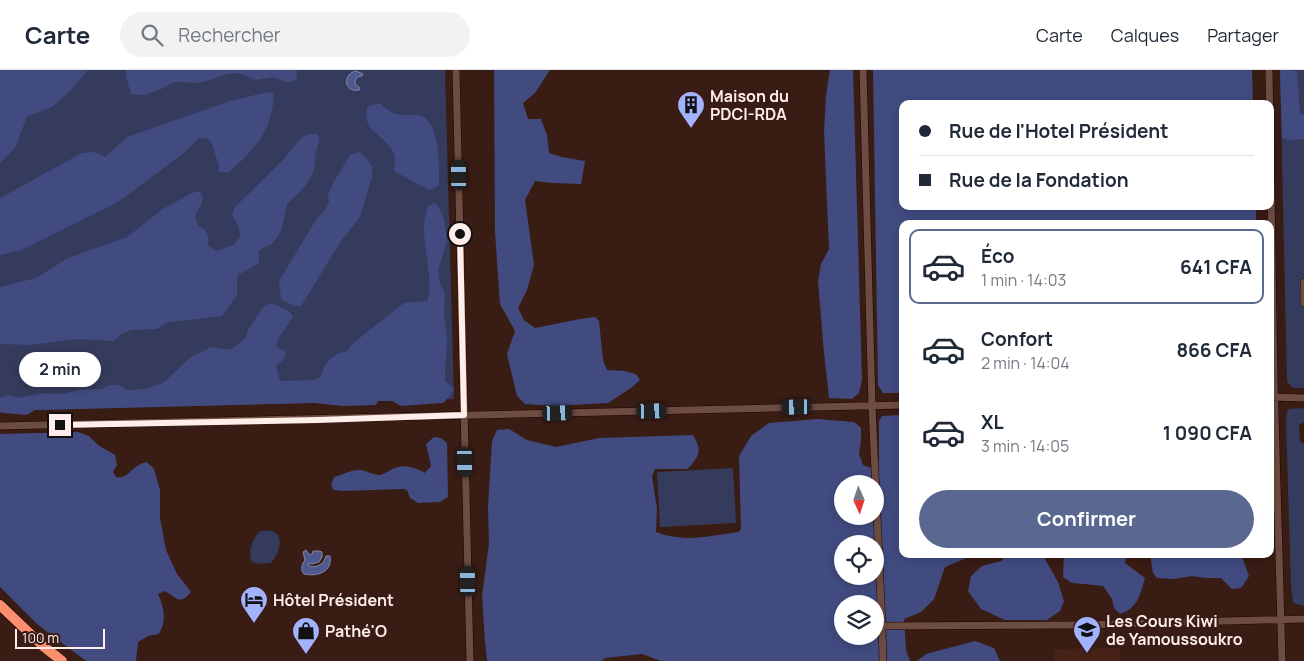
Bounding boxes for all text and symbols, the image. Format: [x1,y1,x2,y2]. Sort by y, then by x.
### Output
search box [120,12,470,57]
text: Carte [25,18,90,51]
icon: search [138,21,166,49]
text: Rechercher [178,22,281,48]
text: Carte [1036,23,1083,47]
text: Calques [1111,23,1179,47]
text: Partager [1207,23,1279,47]
place label: Maison du PDCI-RDA [710,85,789,125]
building icon: Maison du PDCI-RDA [676,90,706,129]
text: Rue de l'Hotel Président [949,118,1168,144]
car [451,160,466,190]
text: Rue de la Fondation [949,167,1129,193]
route start [449,223,471,245]
text: Éco [981,243,1015,269]
icon: car [921,244,966,289]
text: 641 CFA [1180,254,1252,280]
text: 1 min · 14:03 [981,269,1066,291]
text: Confort [981,326,1053,352]
icon: car [921,327,966,372]
text: 866 CFA [1176,337,1252,363]
callout: 2 min [19,352,101,388]
text: 2 min · 14:04 [981,352,1070,374]
text: 2 min [39,358,81,380]
car [781,399,812,415]
car [636,403,667,419]
car [542,405,573,421]
text: XL [981,409,1004,435]
icon: car [921,410,966,455]
route end [49,414,71,436]
text: 1 090 CFA [1163,420,1252,446]
text: 3 min · 14:05 [981,435,1069,457]
car [457,447,472,477]
north arrow [834,475,884,525]
map controls [834,475,884,645]
button: Confirmer [919,490,1254,548]
button: locate [834,535,884,585]
car [460,566,475,596]
hotel icon: Hôtel Président [239,585,269,624]
place label: Hôtel Président [273,589,394,611]
button: layers [834,595,884,645]
place label: Les Cours Kiwi de Yamoussoukro [1106,610,1243,650]
school or university icon: Les Cours Kiwi de Yamoussoukro [1072,615,1102,654]
shop icon: Pathé'O [291,616,321,655]
place label: Pathé'O [325,620,387,642]
scale bar [15,626,105,649]
text: 100 m [22,628,59,647]

